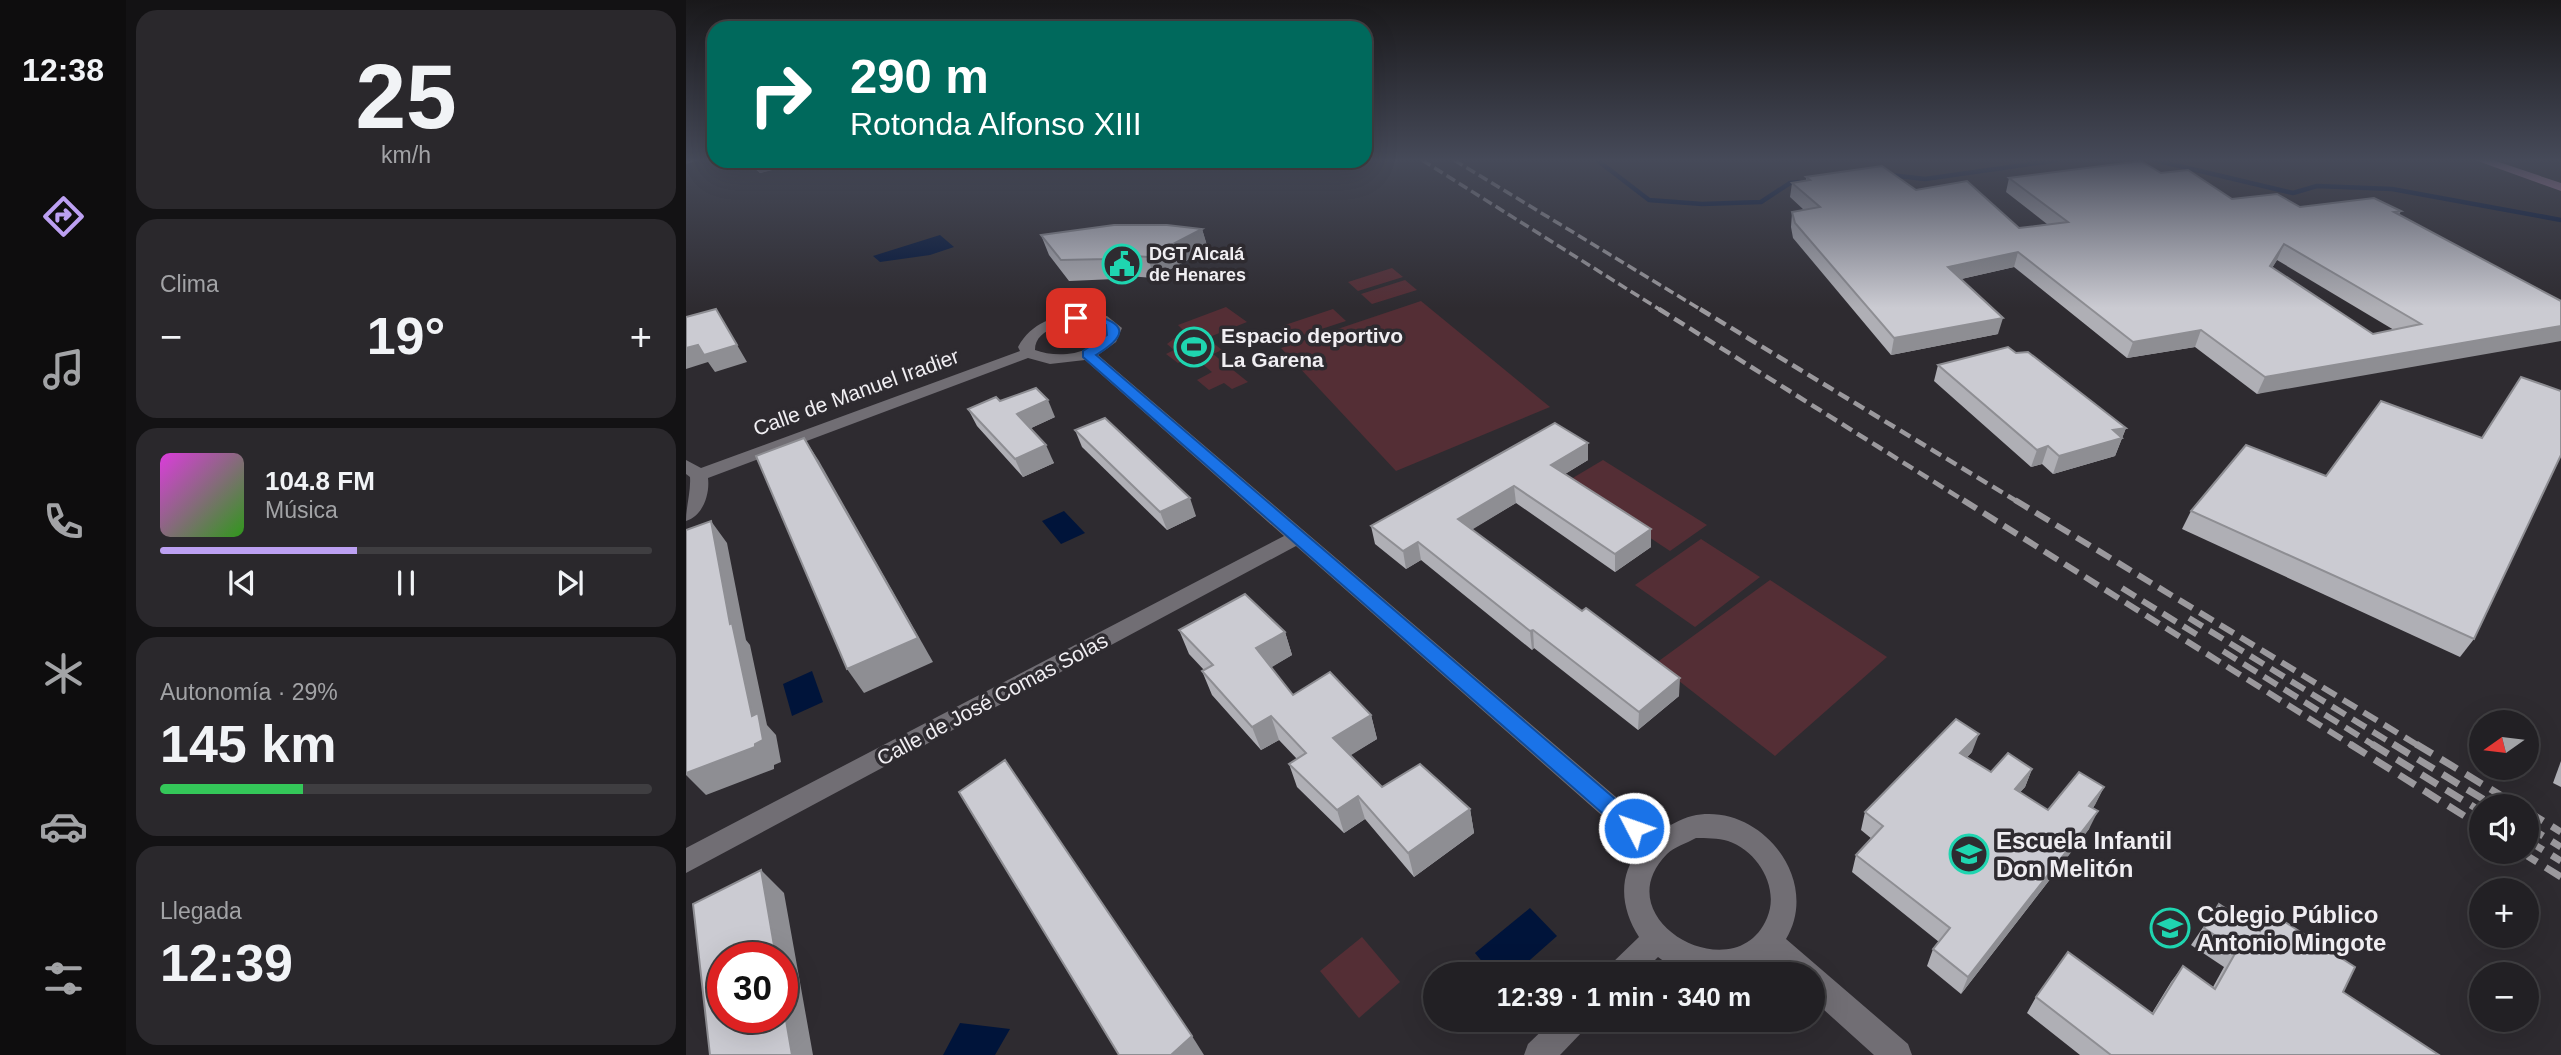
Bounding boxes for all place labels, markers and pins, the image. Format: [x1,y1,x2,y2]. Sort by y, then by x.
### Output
public building icon: DGT Alcalá de Henares [1101,243,1143,285]
place label: DGT Alcalá de Henares [1149,244,1246,285]
pin [1046,288,1106,348]
place label: Espacio deportivo La Garena [1221,324,1403,371]
sports icon: Espacio deportivo La Garena [1173,326,1215,368]
place label: Escuela Infantil Don Melitón [1996,827,2172,882]
school or university icon: Escuela Infantil Don Melitón [1948,833,1990,875]
place label: Colegio Público Antonio Mingote [2197,901,2386,956]
school or university icon: Colegio Público Antonio Mingote [2149,907,2191,949]

